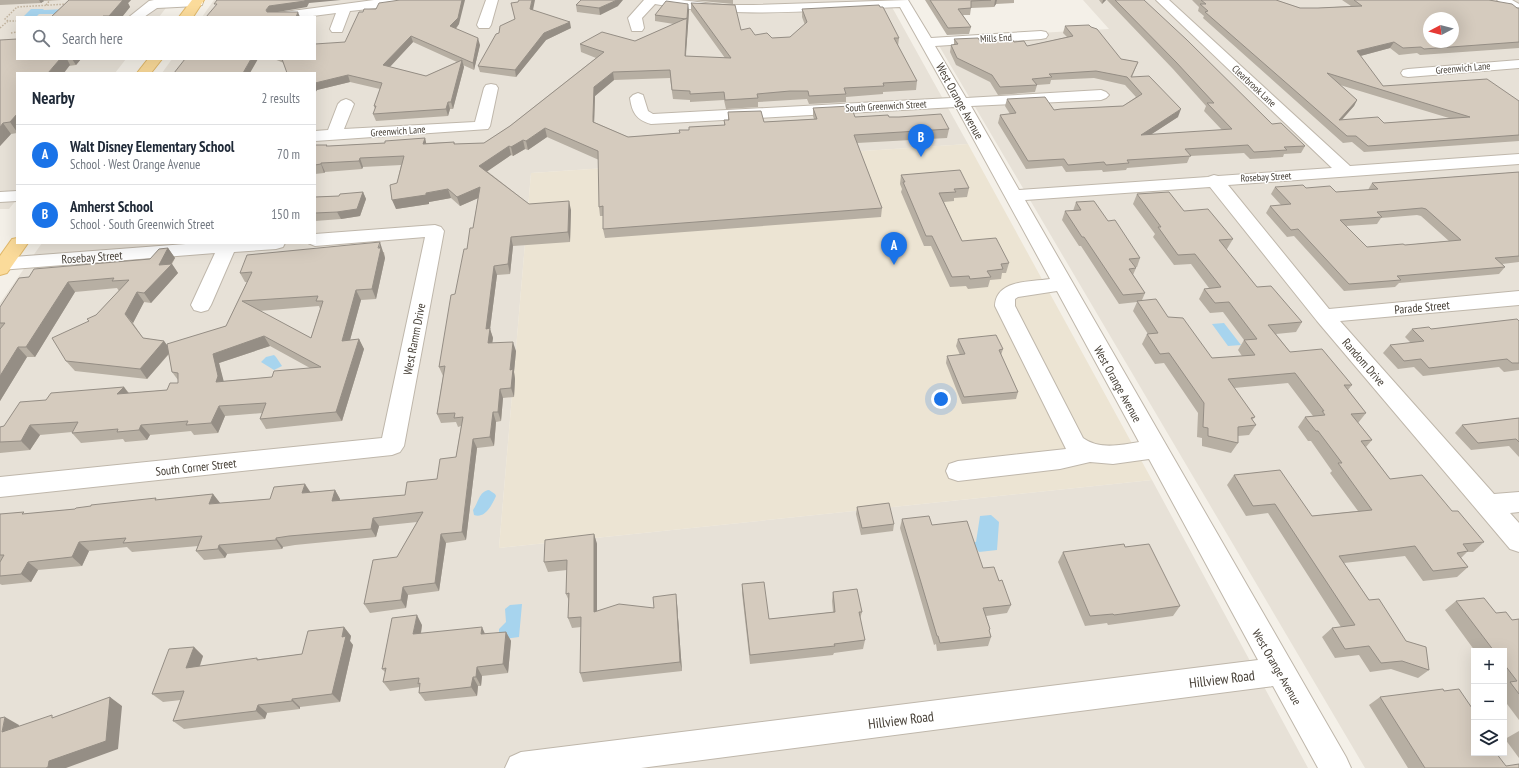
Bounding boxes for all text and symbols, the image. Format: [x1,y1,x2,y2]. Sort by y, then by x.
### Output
north arrow [1423,12,1459,48]
search box [16,16,316,60]
icon: search [30,27,52,49]
text: Search here [62,29,123,48]
street label: Mills End [980,31,1012,45]
street label: Greenwich Lane [1435,59,1491,77]
street label: West Orange Avenue [933,60,987,142]
street label: Clearbrook Lane [1229,62,1279,110]
text: Nearby [32,87,75,109]
text: 2 results [261,90,300,107]
street label: South Greenwich Street [845,97,927,115]
street label: Greenwich Lane [370,123,426,139]
pin: B [908,124,934,157]
text: Walt Disney Elementary School [70,137,234,156]
text: A [42,146,48,163]
text: 70 m [277,146,300,163]
text: School · West Orange Avenue [70,156,200,173]
street label: Rosebay Street [1240,169,1292,185]
text: Amherst School [70,197,153,216]
text: B [42,206,48,223]
text: 150 m [271,206,300,223]
text: School · South Greenwich Street [70,216,214,233]
pin: A [881,232,907,265]
street label: Rosebay Street [61,247,124,267]
street label: Parade Street [1394,297,1451,317]
street label: West Ramm Drive [400,302,428,376]
street label: Random Drive [1339,335,1389,389]
street label: West Orange Avenue [1091,343,1145,425]
your location [931,389,951,409]
street label: South Corner Street [155,455,238,479]
street label: West Orange Avenue [1249,626,1305,708]
map controls [1471,648,1507,756]
button: + [1471,648,1507,684]
street label: Hillview Road [1188,666,1256,692]
button: − [1471,684,1507,720]
street label: Hillview Road [867,707,935,733]
button: layers [1471,720,1507,756]

